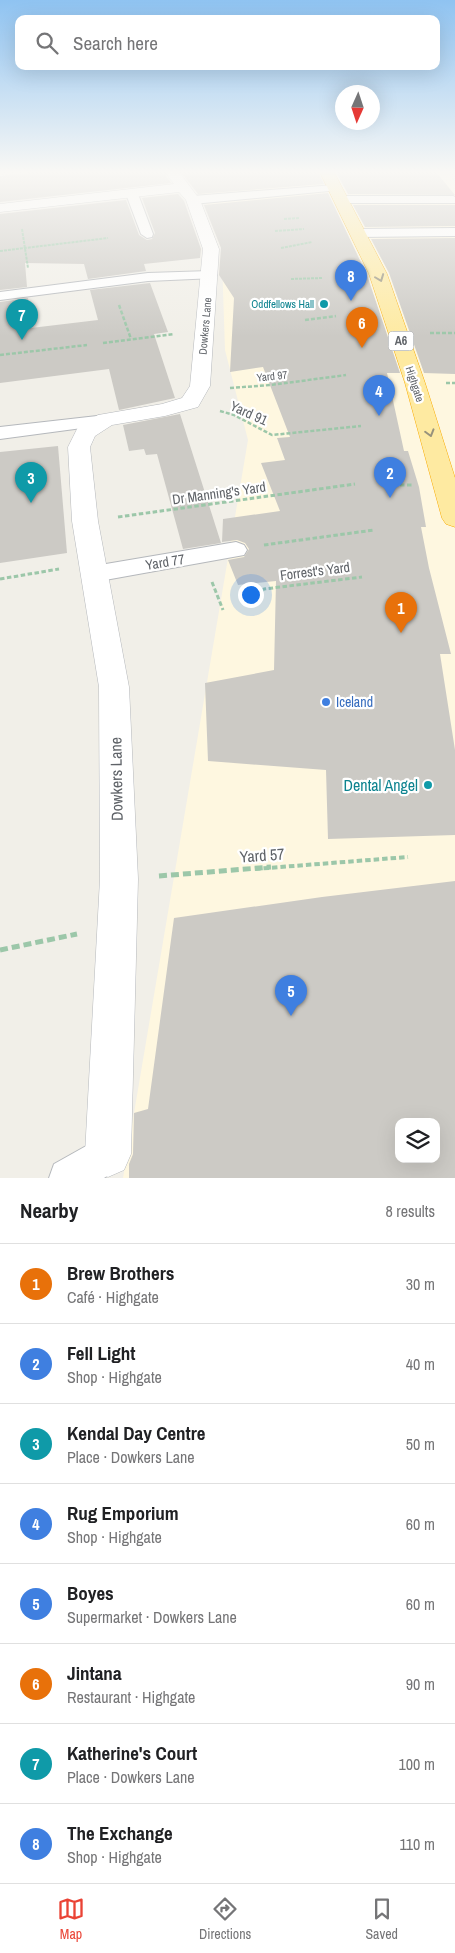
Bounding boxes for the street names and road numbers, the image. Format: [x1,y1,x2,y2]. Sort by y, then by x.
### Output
street label: Dowkers Lane [196,297,214,355]
road number: A6 [388,332,414,351]
street label: Highgate [403,364,427,404]
street label: Yard 97 [256,367,288,385]
street label: Yard 91 [227,397,271,429]
street label: Dr Manning's Yard [171,478,267,508]
street label: Yard 77 [144,550,186,574]
street label: Forrest's Yard [279,558,351,584]
street label: Dowkers Lane [104,737,128,821]
street label: Yard 57 [239,842,285,868]

